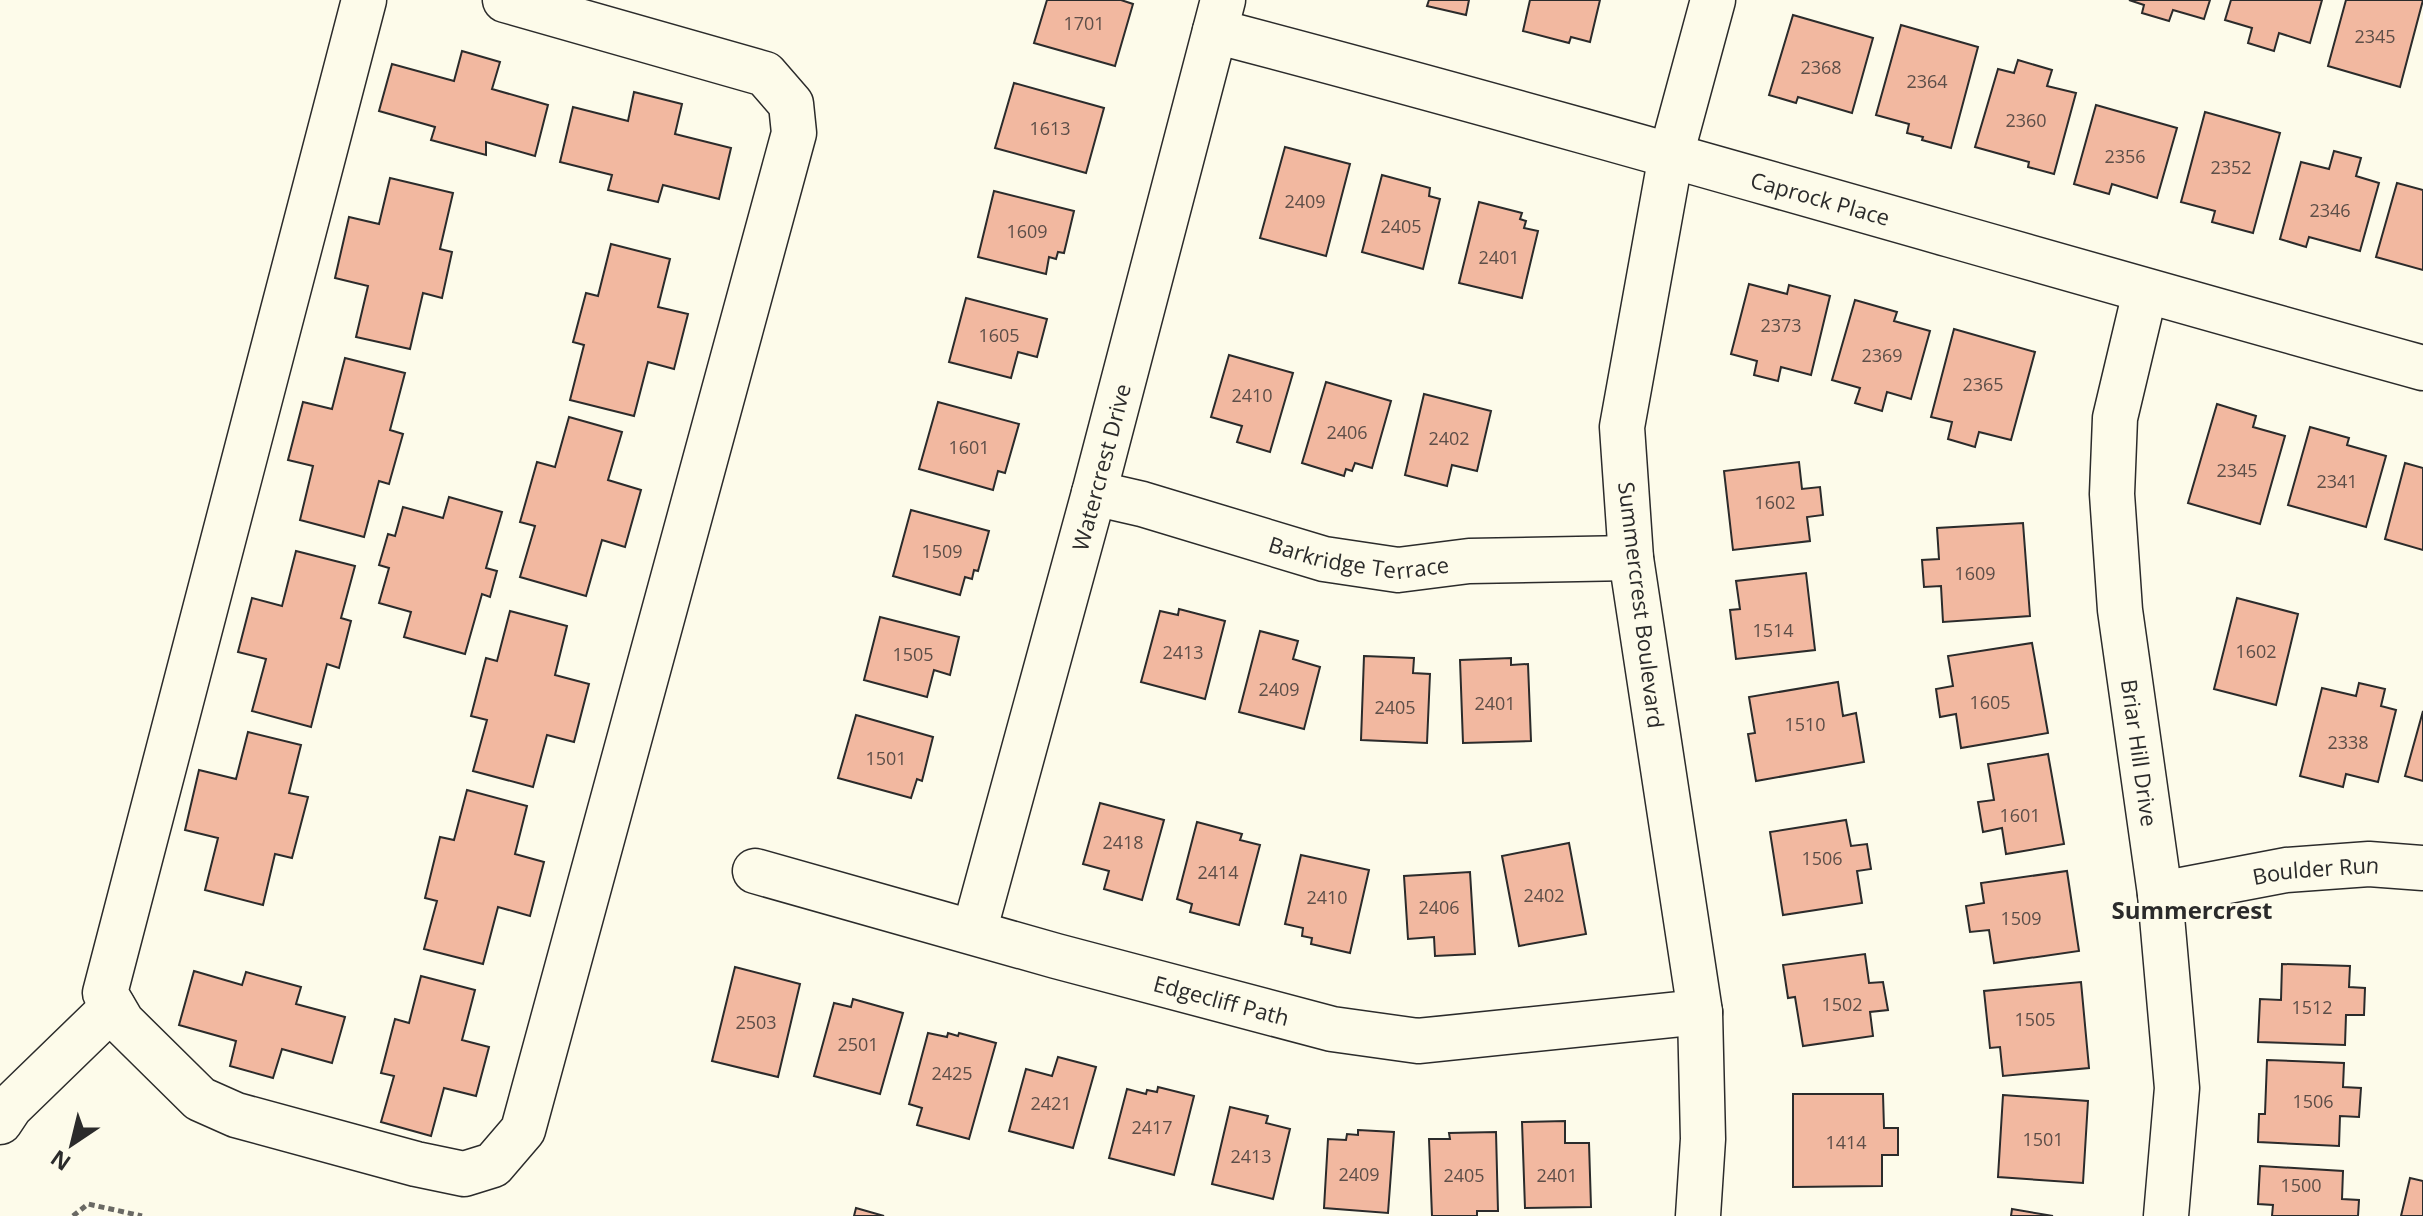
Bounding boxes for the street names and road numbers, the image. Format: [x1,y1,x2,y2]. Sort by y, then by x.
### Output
street label: Caprock Place [1747,164,1894,232]
street label: Watercrest Drive [1064,380,1137,554]
street label: Summercrest Boulevard [1612,480,1672,730]
street label: Barkridge Terrace [1265,528,1451,585]
street label: Briar Hill Drive [2115,677,2165,828]
street label: Boulder Run [2250,849,2380,891]
street label: Edgecliff Path [1150,968,1293,1032]

